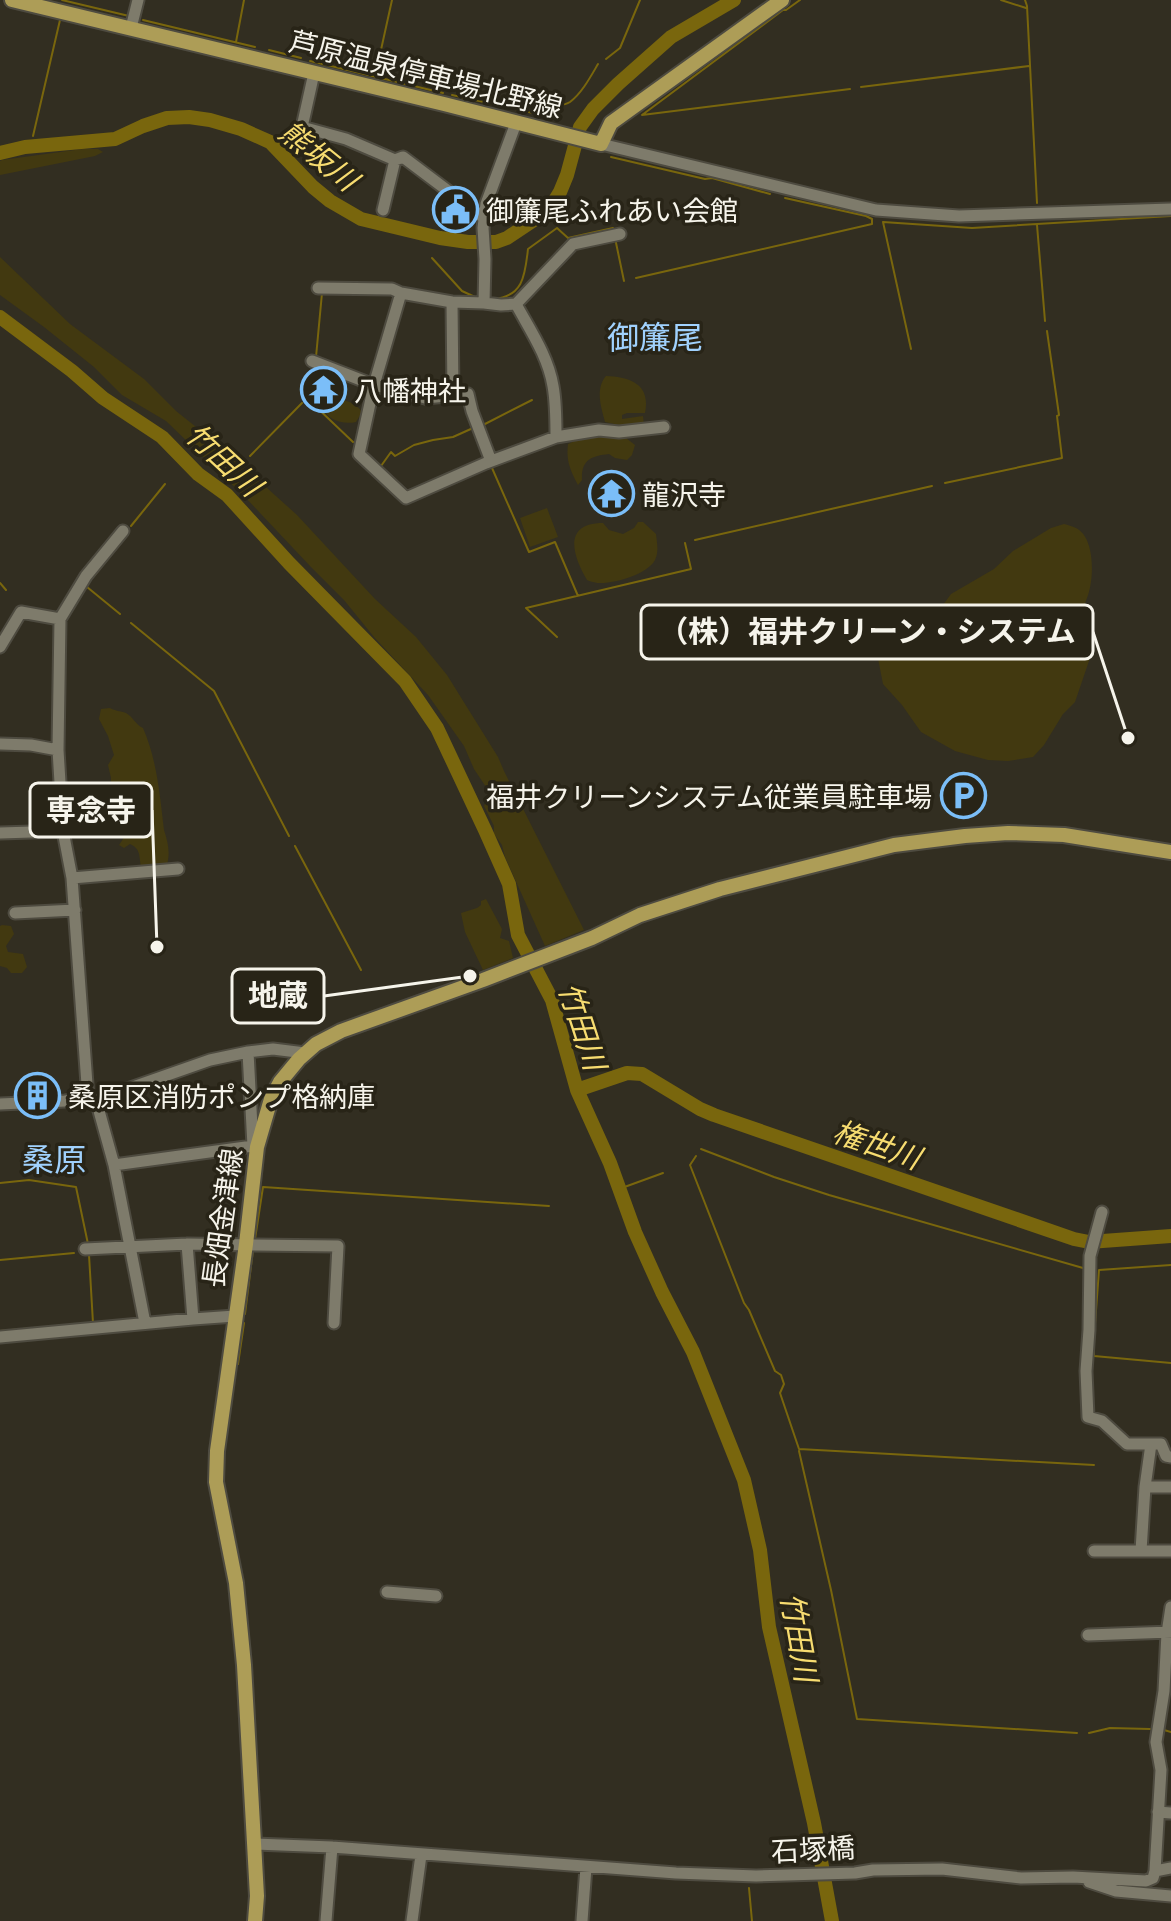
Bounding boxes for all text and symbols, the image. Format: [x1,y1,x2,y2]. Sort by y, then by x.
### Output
street label: 芦原温泉停車場北野線 [286,22,566,126]
water label: 熊坂川 [272,112,369,200]
public building icon: 御簾尾ふれあい会館 [431,186,479,234]
place label: 御簾尾ふれあい会館 [486,192,738,229]
district label: 御簾尾 [607,316,703,358]
temple icon: 八幡神社 [299,366,347,414]
place label: 八幡神社 [354,372,466,409]
water label: 竹田川 [178,414,272,506]
temple icon: 龍沢寺 [587,470,635,518]
place label: 龍沢寺 [642,476,726,513]
callout: （株）福井クリーン・システム [641,605,1093,659]
text: （株）福井クリーン・システム [658,611,1076,650]
parking icon: 福井クリーンシステム従業員駐車場 [939,772,987,820]
place label: 福井クリーンシステム従業員駐車場 [486,778,932,815]
callout: 専念寺 [30,783,152,837]
text: 専念寺 [46,790,136,829]
callout: 地蔵 [232,969,324,1023]
text: 地蔵 [248,975,308,1014]
water label: 竹田川 [551,977,616,1078]
building icon: 桑原区消防ポンプ格納庫 [13,1072,61,1120]
place label: 桑原区消防ポンプ格納庫 [68,1078,375,1115]
water label: 権世川 [828,1111,929,1178]
district label: 桑原 [22,1138,86,1180]
street label: 長畑金津線 [194,1146,250,1290]
water label: 竹田川 [773,1589,828,1688]
street label: 石塚橋 [770,1828,856,1870]

